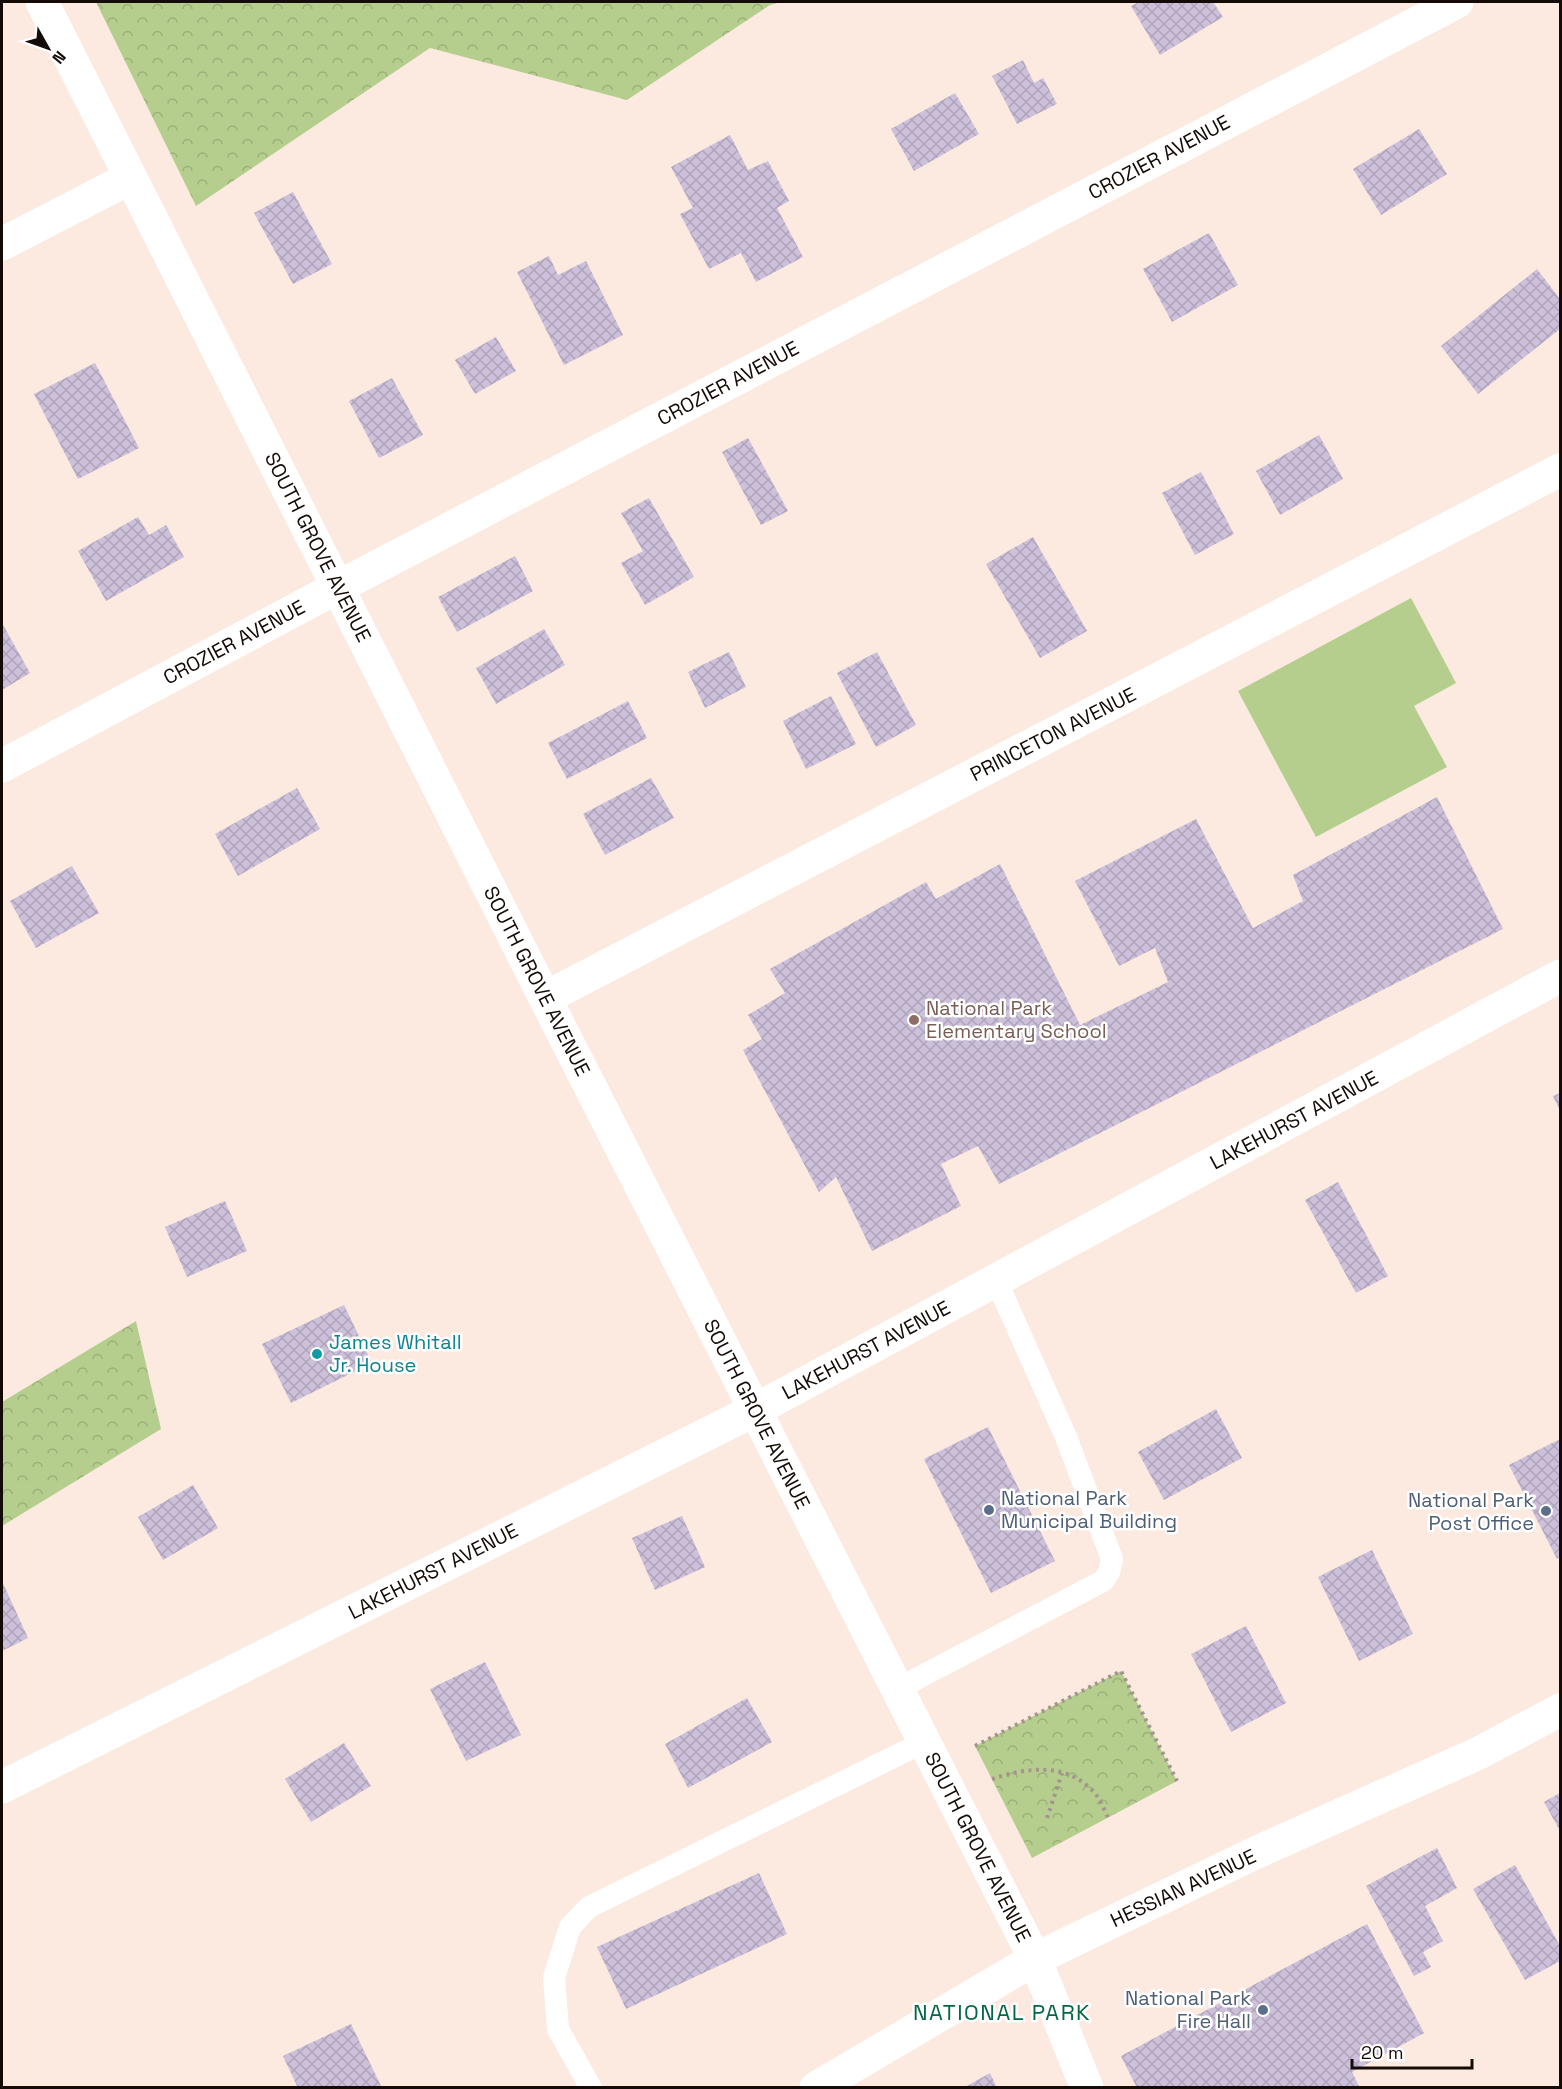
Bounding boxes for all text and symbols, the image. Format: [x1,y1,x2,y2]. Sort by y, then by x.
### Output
north arrow [18,18,78,78]
text: N [48,46,71,68]
street label: CROZIER AVENUE [1084,109,1234,205]
street label: CROZIER AVENUE [653,335,803,431]
street label: SOUTH GROVE AVENUE [259,448,377,646]
street label: CROZIER AVENUE [159,594,309,690]
street label: PRINCETON AVENUE [966,681,1140,787]
street label: SOUTH GROVE AVENUE [478,882,596,1080]
place label: National Park Elementary School [926,995,1107,1044]
marker: National Park Elementary School [907,1013,921,1027]
street label: LAKEHURST AVENUE [1205,1065,1383,1175]
street label: LAKEHURST AVENUE [777,1295,955,1405]
street label: SOUTH GROVE AVENUE [698,1315,816,1513]
place label: James Whitall Jr. House [329,1329,462,1378]
marker: James Whitall Jr. House [310,1347,324,1361]
place label: National Park Municipal Building [1001,1485,1177,1534]
place label: National Park Post Office [1408,1487,1534,1536]
marker: National Park Municipal Building [982,1503,996,1517]
marker: National Park Post Office [1539,1504,1553,1518]
street label: LAKEHURST AVENUE [344,1517,522,1625]
street label: SOUTH GROVE AVENUE [919,1748,1037,1946]
street label: HESSIAN AVENUE [1106,1843,1260,1933]
place label: National Park Fire Hall [1125,1985,1251,2034]
district label: NATIONAL PARK [913,1998,1091,2026]
marker: National Park Fire Hall [1256,2003,1270,2017]
scale bar [1352,2032,1472,2070]
text: 20 m [1361,2041,1404,2064]

